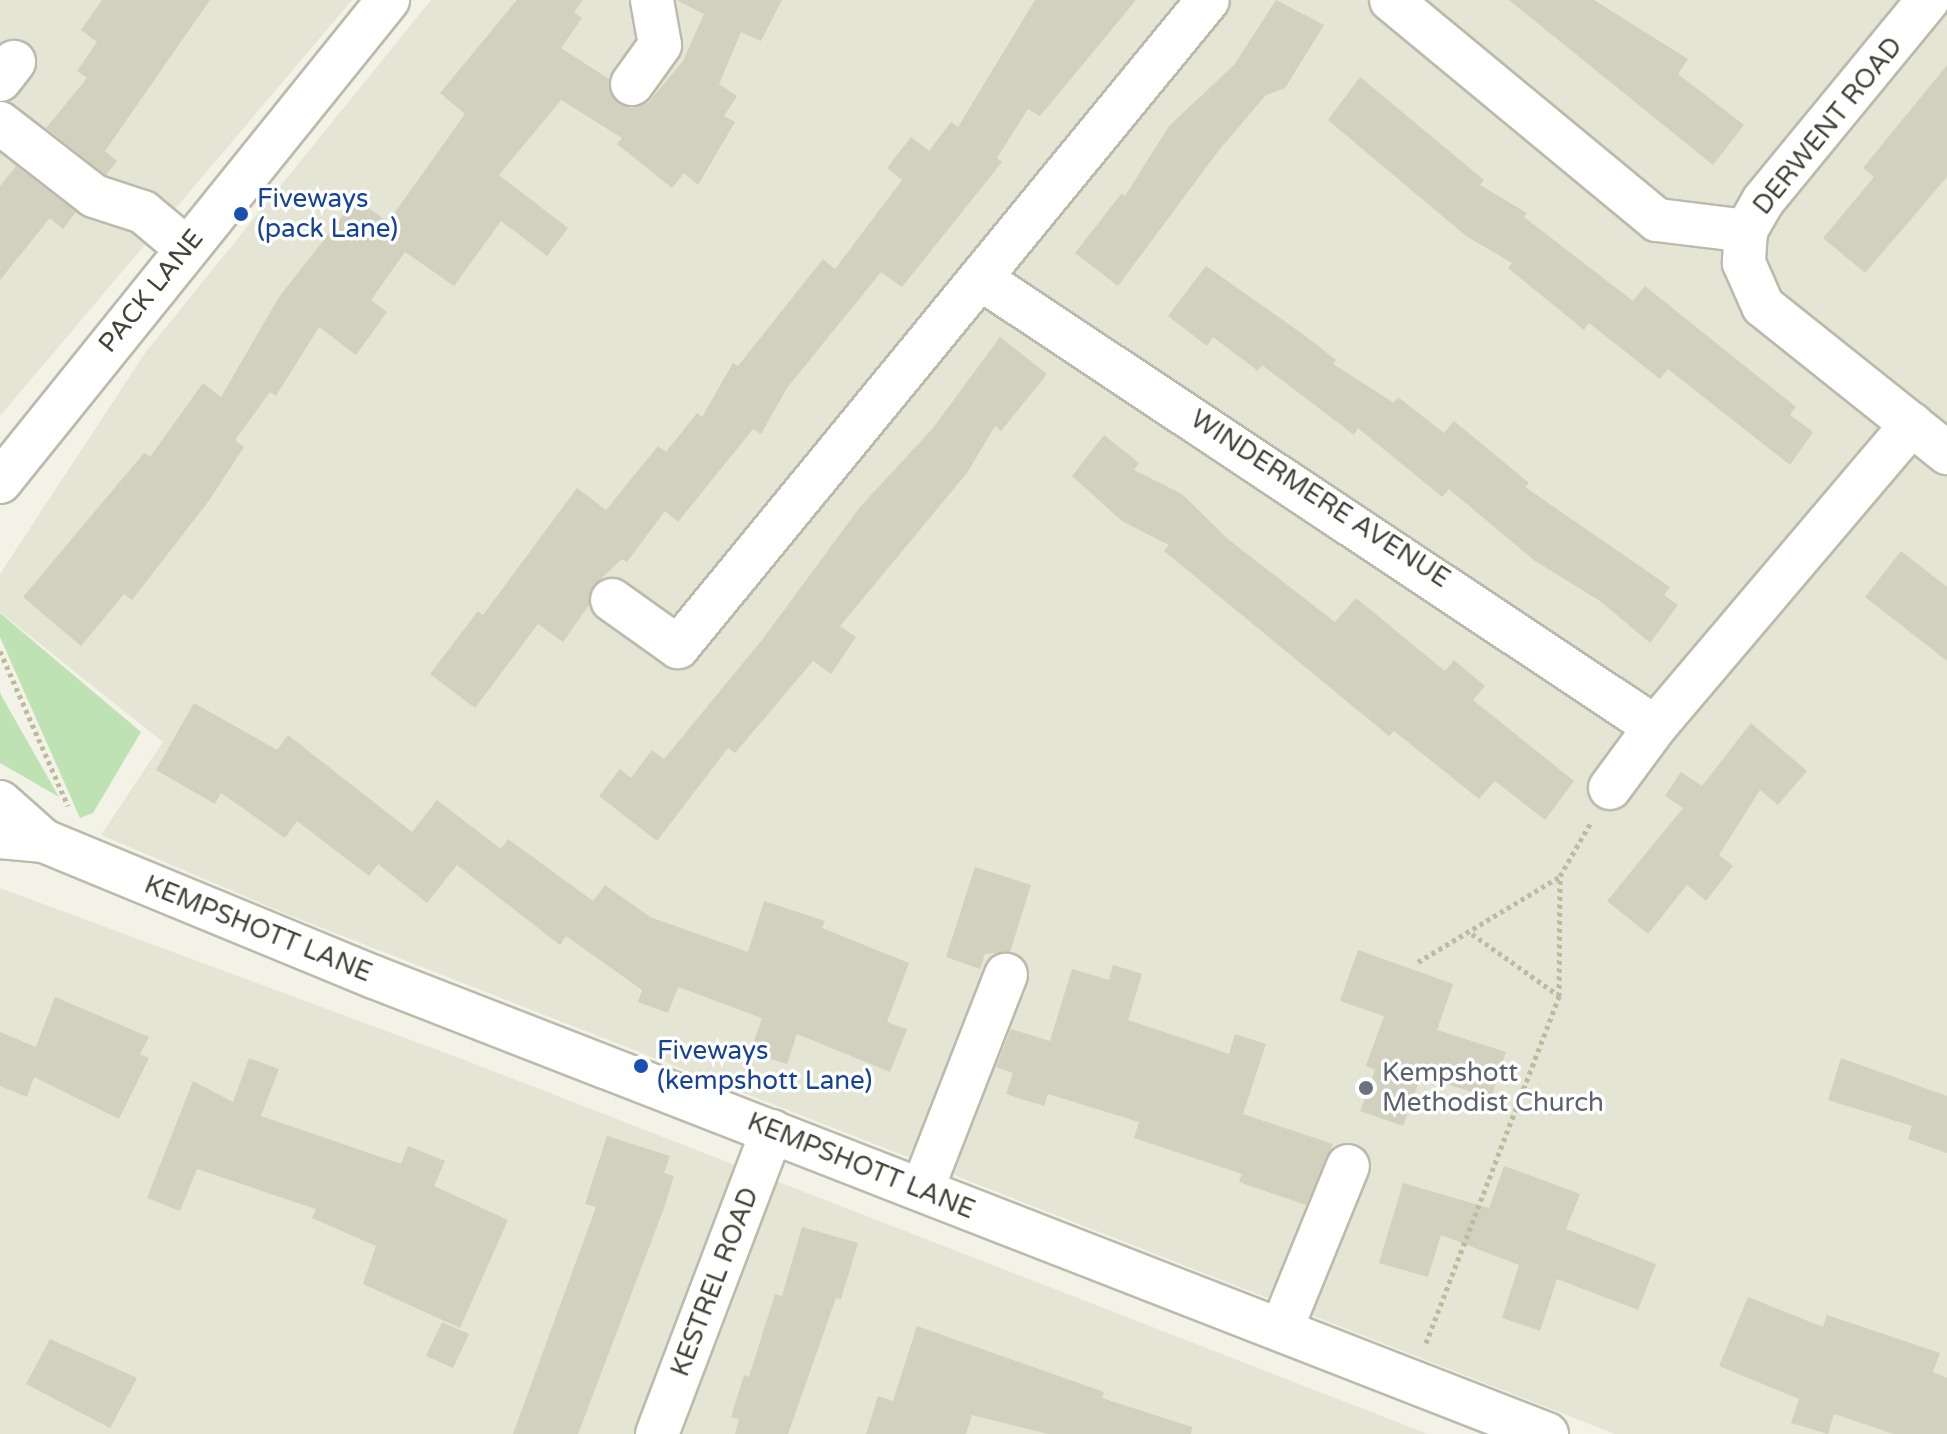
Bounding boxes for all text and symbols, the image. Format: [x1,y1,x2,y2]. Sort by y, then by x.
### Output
street label: DERWENT ROAD [1747,31,1909,221]
place label: Fiveways (pack Lane) [257,183,398,244]
marker: Fiveways (pack Lane) [232,205,250,223]
street label: PACK LANE [92,223,210,359]
street label: WINDERMERE AVENUE [1185,403,1455,595]
street label: KEMPSHOTT LANE [140,869,376,989]
place label: Fiveways (kempshott Lane) [657,1035,872,1096]
marker: Fiveways (kempshott Lane) [632,1057,650,1075]
place label: Kempshott Methodist Church [1382,1057,1604,1118]
marker: Kempshott Methodist Church [1357,1079,1375,1097]
street label: KEMPSHOTT LANE [743,1106,979,1226]
street label: KESTREL ROAD [665,1183,765,1381]

